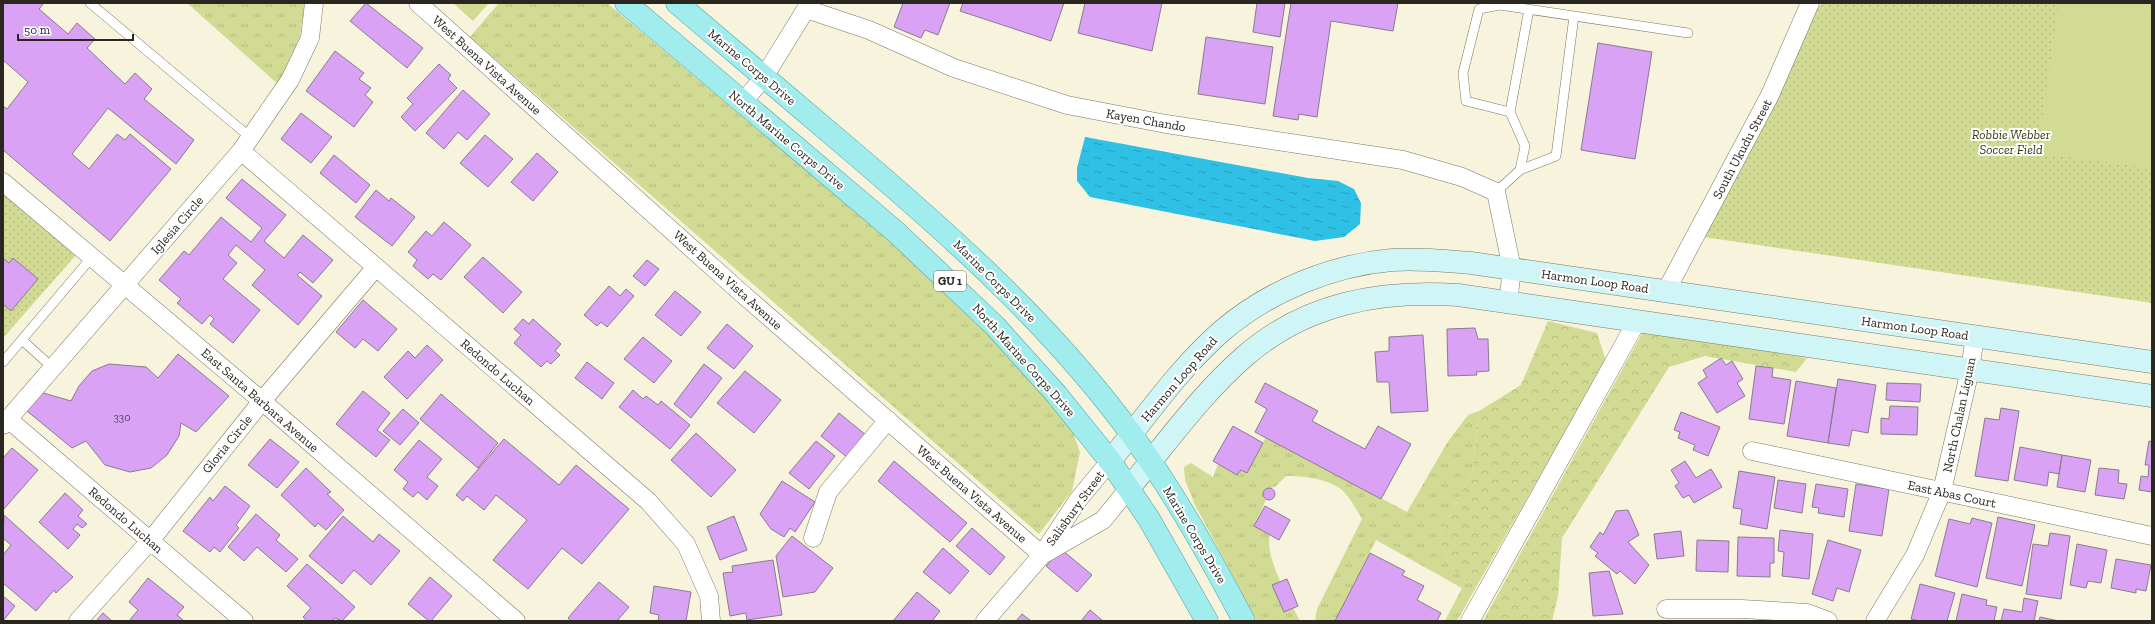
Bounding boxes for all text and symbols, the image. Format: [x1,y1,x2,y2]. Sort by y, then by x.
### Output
street label: West Buena Vista Avenue [430,12,544,118]
scale bar [18,16,133,42]
text: 50 m [24,23,51,37]
street label: Marine Corps Drive [705,26,799,108]
street label: North Marine Corps Drive [726,87,848,193]
street label: South Ukudu Street [1709,96,1775,201]
street label: Kayen Chando [1105,106,1187,134]
park label: Robbie Webber Soccer Field [1972,127,2051,157]
street label: Iglesia Circle [148,193,206,257]
street label: West Buena Vista Avenue [671,227,785,333]
street label: Marine Corps Drive [951,237,1039,325]
street label: Harmon Loop Road [1540,266,1650,296]
road number: GU 1 [934,271,966,291]
street label: North Marine Corps Drive [969,301,1079,419]
street label: Harmon Loop Road [1860,313,1970,343]
street label: Harmon Loop Road [1138,333,1220,425]
street label: Redondo Luchan [458,336,539,409]
street label: East Santa Barbara Avenue [198,345,322,455]
street label: North Chalan Liguan [1939,356,1979,474]
house number: 330 [113,411,131,424]
street label: Gloria Circle [199,412,255,476]
street label: West Buena Vista Avenue [914,442,1030,546]
street label: Salisbury Street [1043,467,1107,549]
street label: East Abas Court [1906,477,1998,511]
street label: Redondo Luchan [86,484,167,557]
street label: Marine Corps Drive [1160,484,1230,586]

